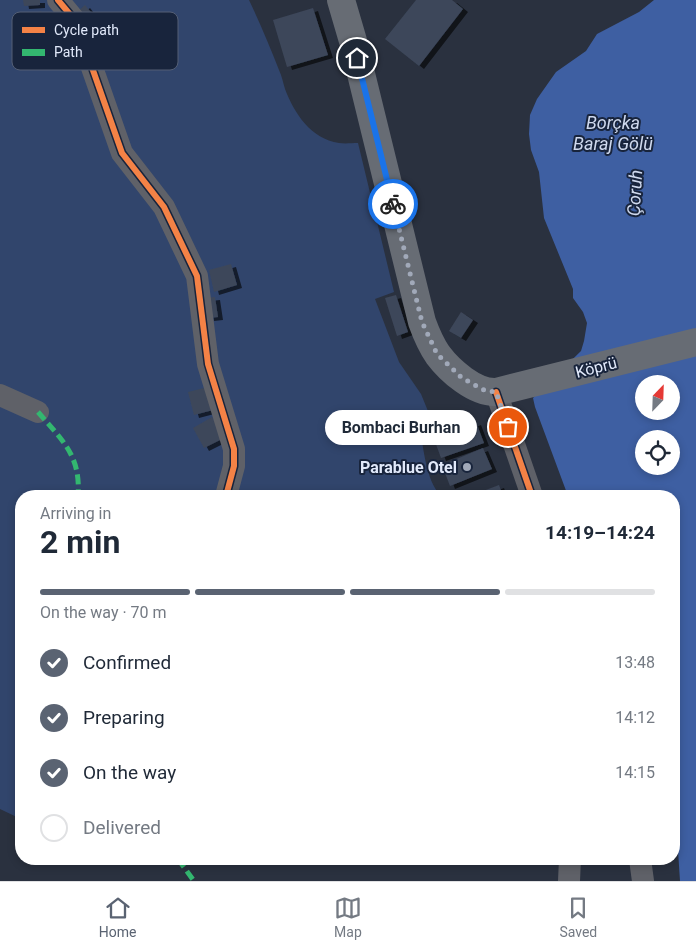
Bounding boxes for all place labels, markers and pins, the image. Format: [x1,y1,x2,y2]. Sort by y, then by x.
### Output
pin [336,37,378,79]
pin [487,406,529,448]
callout: Bombaci Burhan [326,410,478,444]
place label: Parablue Otel [360,458,457,477]
marker: Parablue Otel [461,461,473,473]

